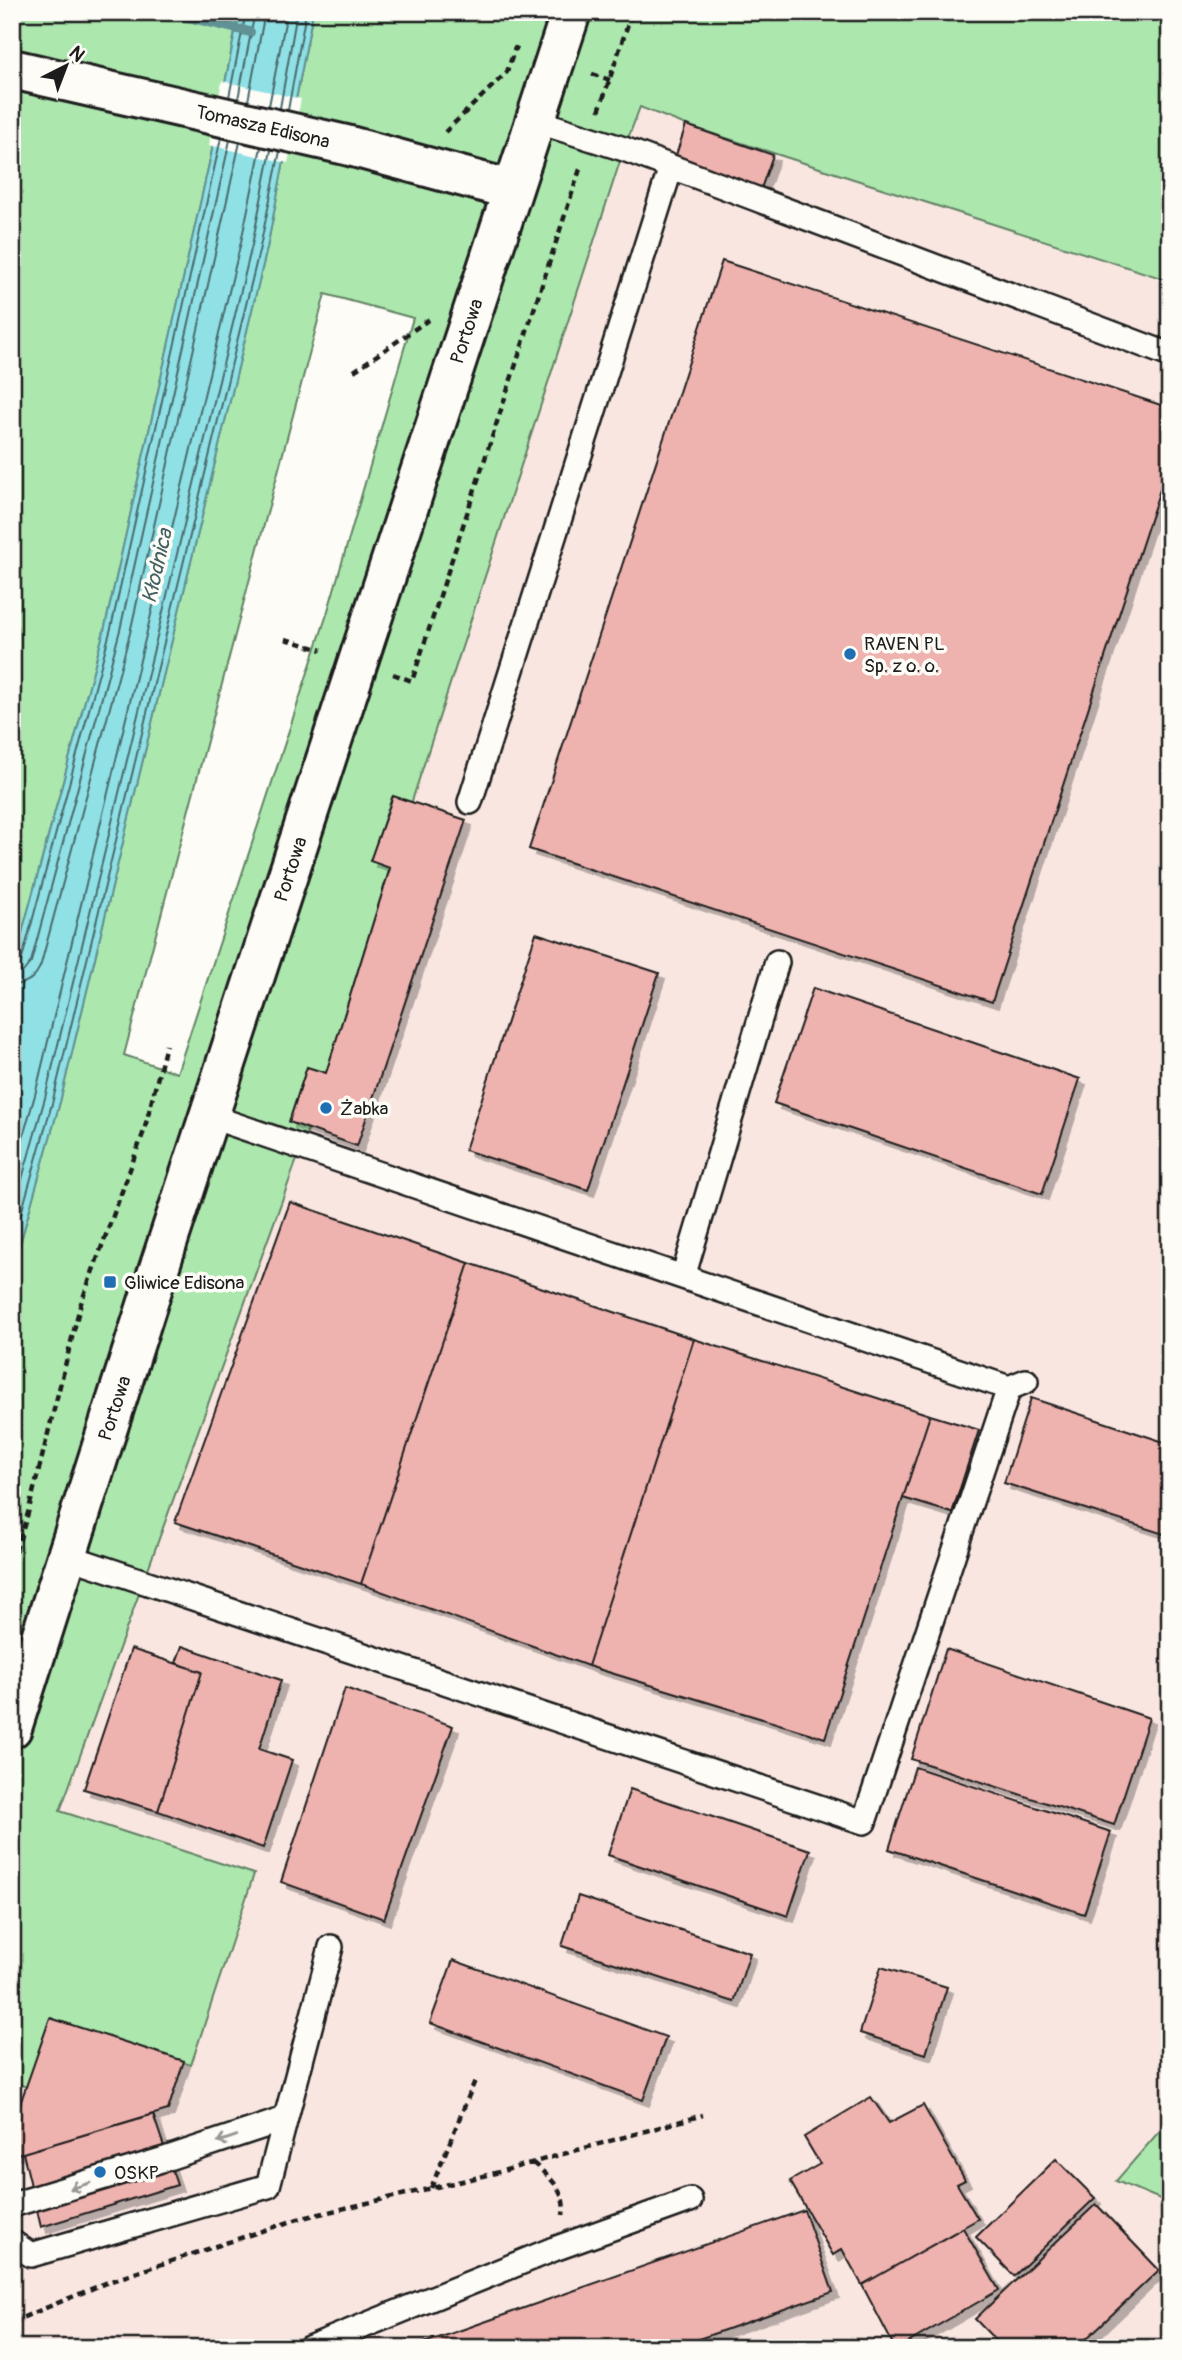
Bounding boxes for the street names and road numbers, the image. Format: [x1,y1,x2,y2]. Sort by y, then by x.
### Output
street label: Tomasza Edisona [193,100,332,154]
street label: Portowa [445,296,489,367]
street label: Portowa [269,834,313,905]
street label: Portowa [93,1373,137,1444]

